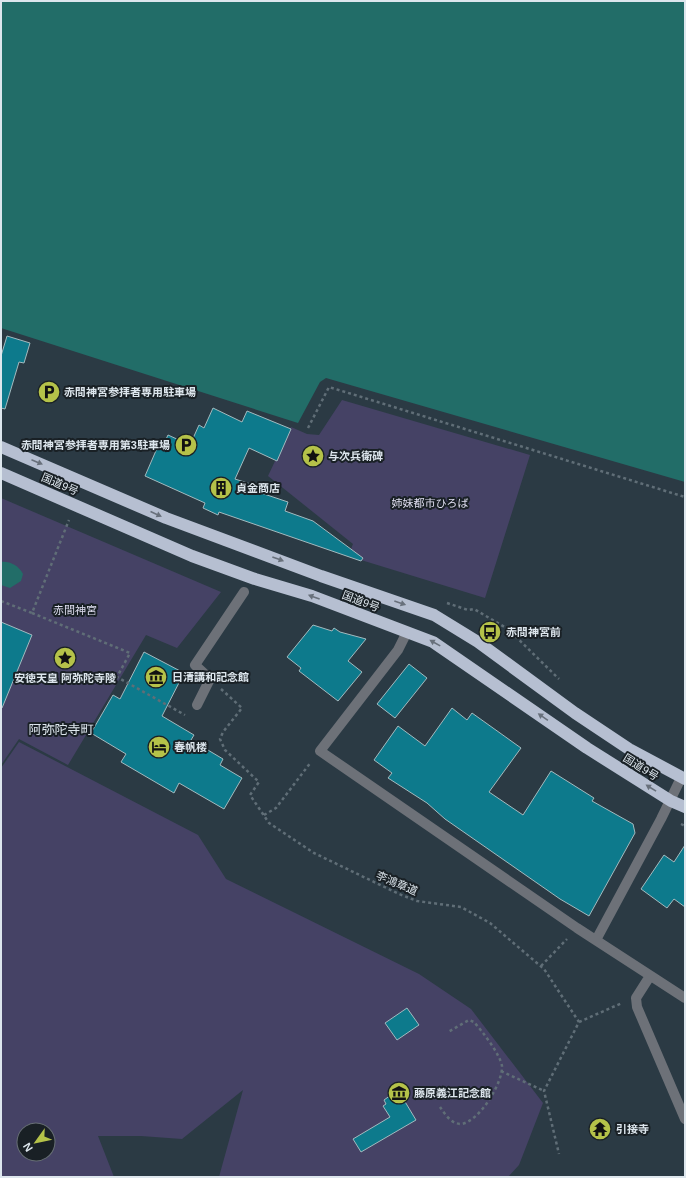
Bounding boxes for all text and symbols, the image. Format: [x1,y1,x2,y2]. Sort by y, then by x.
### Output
parking icon: 赤間神宮参拝者専用駐車場 [36,379,62,405]
place label: 赤間神宮参拝者専用駐車場 [64,386,196,398]
parking icon: 赤間神宮参拝者専用第3駐車場 [173,432,199,458]
place label: 赤間神宮参拝者専用第3駐車場 [21,439,170,451]
place icon: 与次兵衛碑 [300,443,326,469]
place label: 与次兵衛碑 [328,450,383,462]
one-way arrow [31,458,43,465]
street label: 国道9号 [40,471,80,497]
building icon: 貞金商店 [208,475,234,501]
place label: 貞金商店 [236,482,280,494]
park label: 姉妹都市ひろば [392,497,469,509]
one-way arrow [151,511,163,517]
one-way arrow [272,557,284,563]
street label: 国道9号 [341,588,381,614]
one-way arrow [307,594,319,600]
one-way arrow [395,600,407,606]
park label: 赤間神宮 [53,604,97,616]
bus stop icon: 赤間神宮前 [477,619,503,645]
place label: 赤間神宮前 [506,626,561,638]
one-way arrow [429,640,441,647]
place icon: 安徳天皇 阿弥陀寺陵 [52,645,78,671]
museum icon: 日清講和記念館 [143,664,169,690]
place label: 日清講和記念館 [172,671,249,683]
place label: 安徳天皇 阿弥陀寺陵 [14,672,116,684]
one-way arrow [537,713,548,721]
district label: 阿弥陀寺町 [28,722,94,737]
hotel icon: 春帆楼 [146,734,172,760]
place label: 春帆楼 [174,741,207,753]
street label: 国道9号 [621,752,661,782]
one-way arrow [645,785,657,792]
street label: 李鴻章道 [374,869,420,897]
museum icon: 藤原義江記念館 [386,1080,412,1106]
place label: 藤原義江記念館 [414,1087,491,1099]
temple icon: 引接寺 [587,1116,613,1142]
north arrow [16,1122,56,1162]
place label: 引接寺 [616,1123,649,1135]
text: N [20,1141,35,1154]

